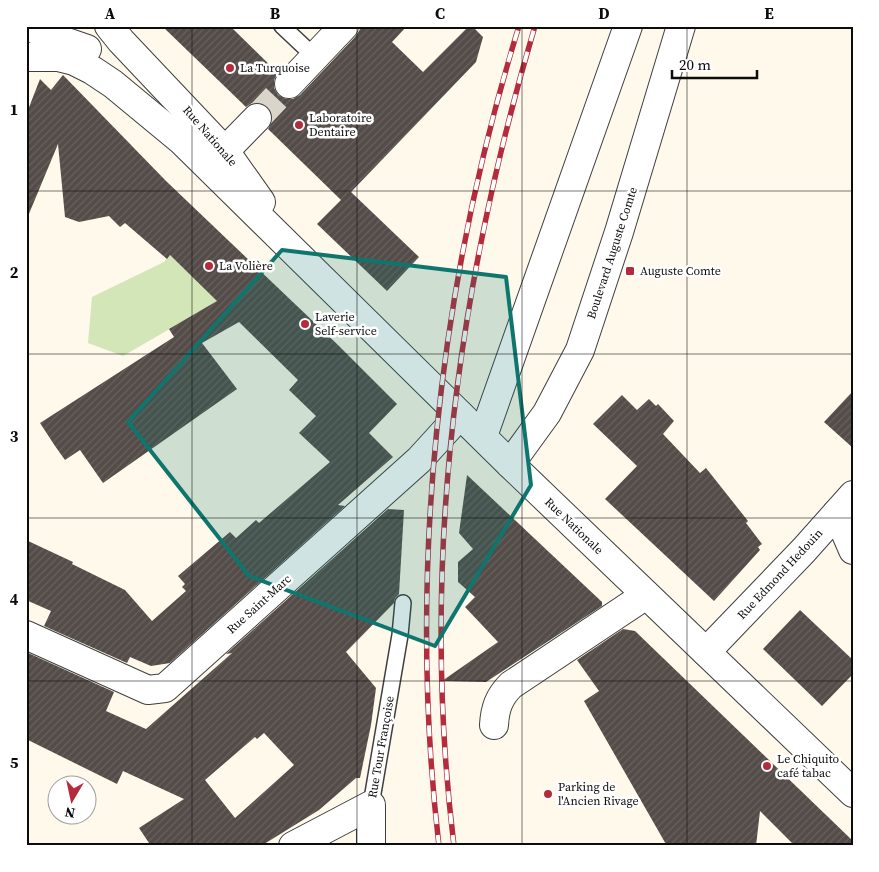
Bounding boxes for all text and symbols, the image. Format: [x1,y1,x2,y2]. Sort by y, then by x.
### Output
text: A [105,2,116,24]
text: B [270,2,281,24]
text: C [435,2,445,24]
text: D [598,2,610,24]
text: E [764,2,774,24]
scale bar [672,48,756,80]
text: 20 m [679,54,711,75]
place label: La Turquoise [240,60,310,76]
marker: La Turquoise [224,62,236,74]
text: 1 [10,98,18,120]
street label: Rue Nationale [179,102,241,170]
place label: Laboratoire Dentaire [309,110,372,140]
marker: Laboratoire Dentaire [293,119,305,131]
street label: Boulevard Auguste Comte [583,185,641,321]
place label: La Volière [219,258,273,274]
marker: La Volière [203,260,215,272]
text: 2 [10,261,19,283]
place label: Auguste Comte [640,263,721,279]
marker: Auguste Comte [624,265,636,277]
place label: Laverie Self-service [315,309,377,339]
marker: Laverie Self-service [299,318,311,330]
text: 3 [10,425,19,447]
street label: Rue Nationale [541,494,607,558]
street label: Rue Edmond Hedouin [734,525,826,623]
street label: Rue Saint-Marc [223,571,295,637]
text: 4 [10,588,19,610]
street label: Rue Tour Françoise [364,695,398,799]
text: 5 [10,751,19,773]
place label: Le Chiquito café tabac [777,751,840,781]
marker: Le Chiquito café tabac [761,760,773,772]
north arrow [48,774,98,824]
place label: Parking de l'Ancien Rivage [558,779,639,809]
marker: Parking de l'Ancien Rivage [542,788,554,800]
text: N [63,802,77,824]

